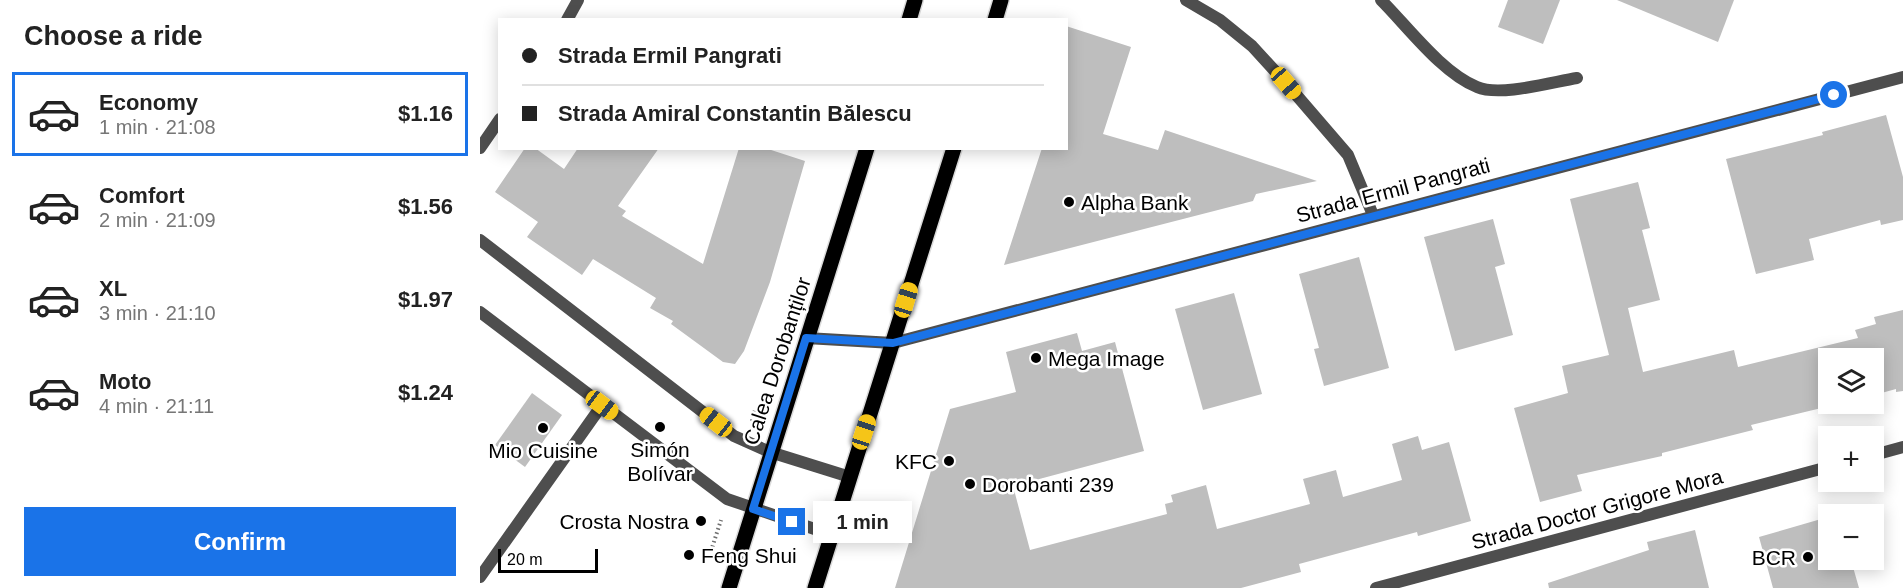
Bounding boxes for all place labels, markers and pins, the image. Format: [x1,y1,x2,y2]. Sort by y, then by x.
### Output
place label: Alpha Bank [1081,191,1189,214]
marker: Alpha Bank [1062,195,1076,209]
place label: Mega Image [1048,347,1165,370]
marker: Mega Image [1029,351,1043,365]
marker: Simón Bolívar [653,420,667,434]
marker: Mio Cuisine [536,421,550,435]
place label: Simón Bolívar [627,438,693,485]
place label: Mio Cuisine [488,439,598,462]
place label: KFC [895,450,937,473]
marker: KFC [942,454,956,468]
place label: Dorobanti 239 [982,473,1114,496]
marker: Dorobanti 239 [963,477,977,491]
place label: Crosta Nostra [559,510,689,533]
marker: Crosta Nostra [694,514,708,528]
place label: Feng Shui [701,544,797,567]
place label: BCR [1752,546,1796,569]
marker: Feng Shui [682,548,696,562]
marker: BCR [1801,550,1815,564]

